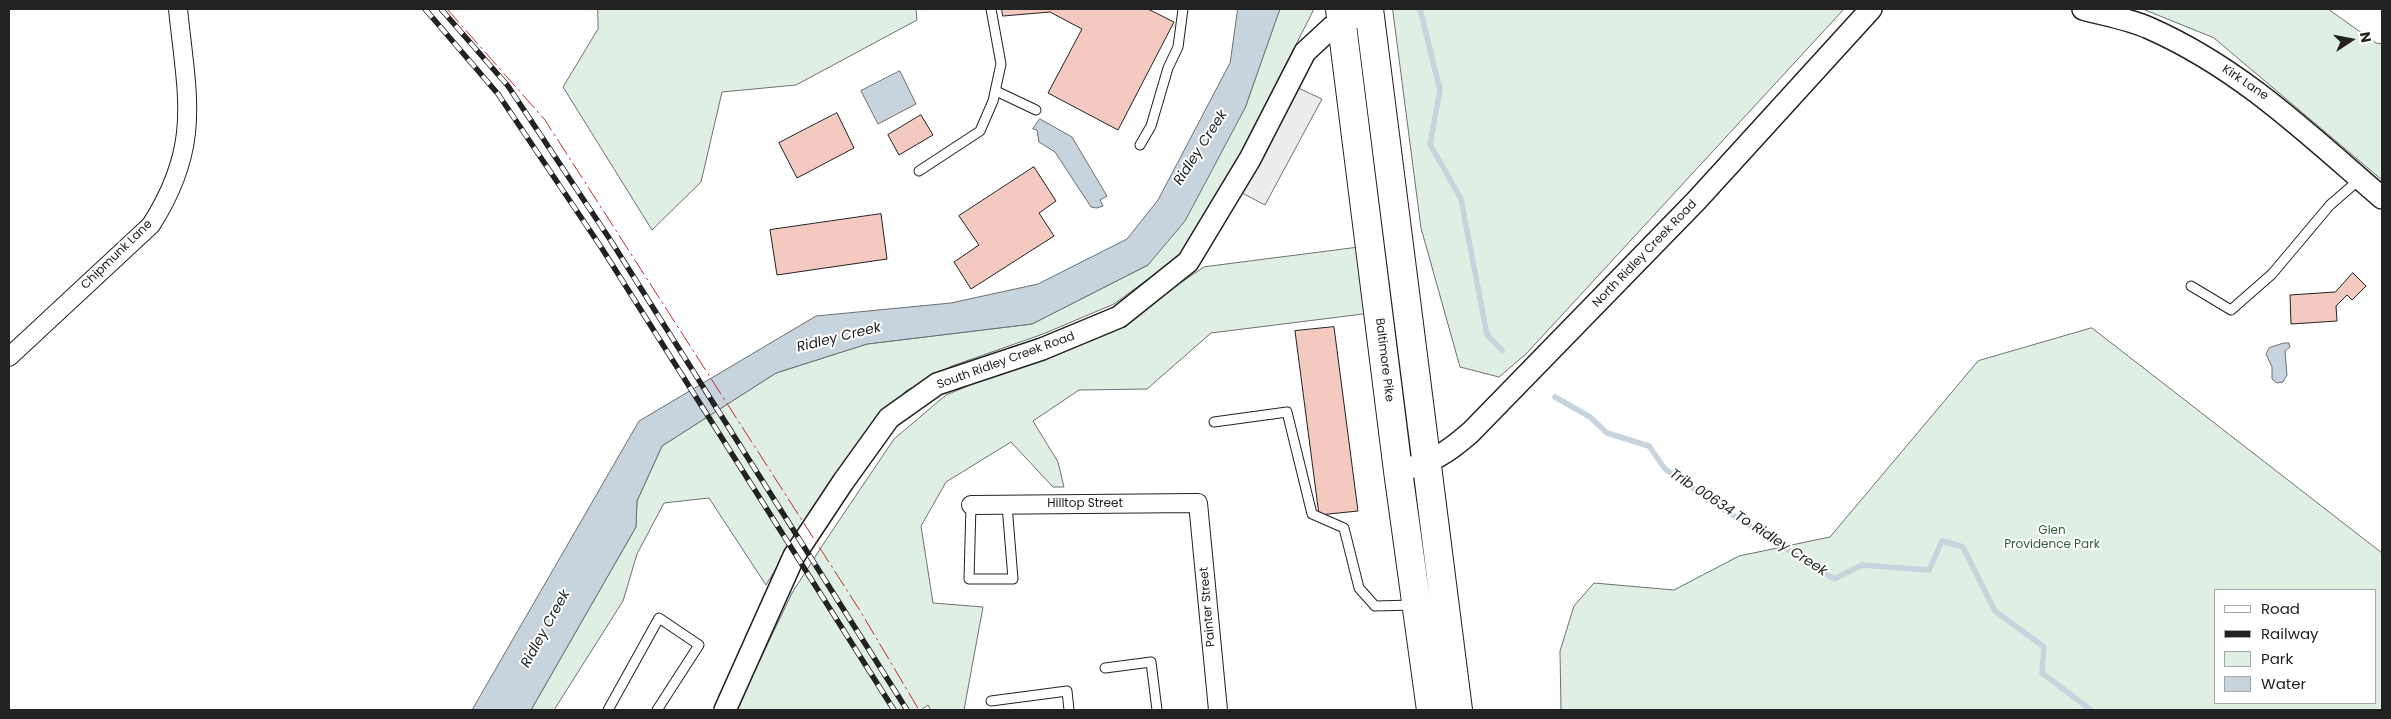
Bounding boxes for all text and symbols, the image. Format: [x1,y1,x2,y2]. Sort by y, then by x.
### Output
north arrow [2326,15,2376,65]
text: N [2355,30,2377,44]
street label: Kirk Lane [2219,62,2271,104]
water label: Ridley Creek [1170,107,1232,189]
street label: North Ridley Creek Road [1590,197,1700,311]
street label: Chipmunk Lane [78,217,156,293]
street label: Baltimore Pike [1372,317,1396,403]
water label: Ridley Creek [795,319,883,357]
street label: South Ridley Creek Road [935,329,1077,393]
water label: Trib 00634 To Ridley Creek [1666,466,1830,580]
street label: Hilltop Street [1047,497,1123,511]
park label: Glen Providence Park [2004,524,2100,552]
street label: Painter Street [1197,566,1219,648]
water label: Ridley Creek [518,587,574,671]
legend [2214,589,2376,704]
text: Road [2261,598,2300,619]
text: Railway [2261,623,2319,644]
text: Park [2261,648,2293,669]
text: Water [2261,673,2306,694]

